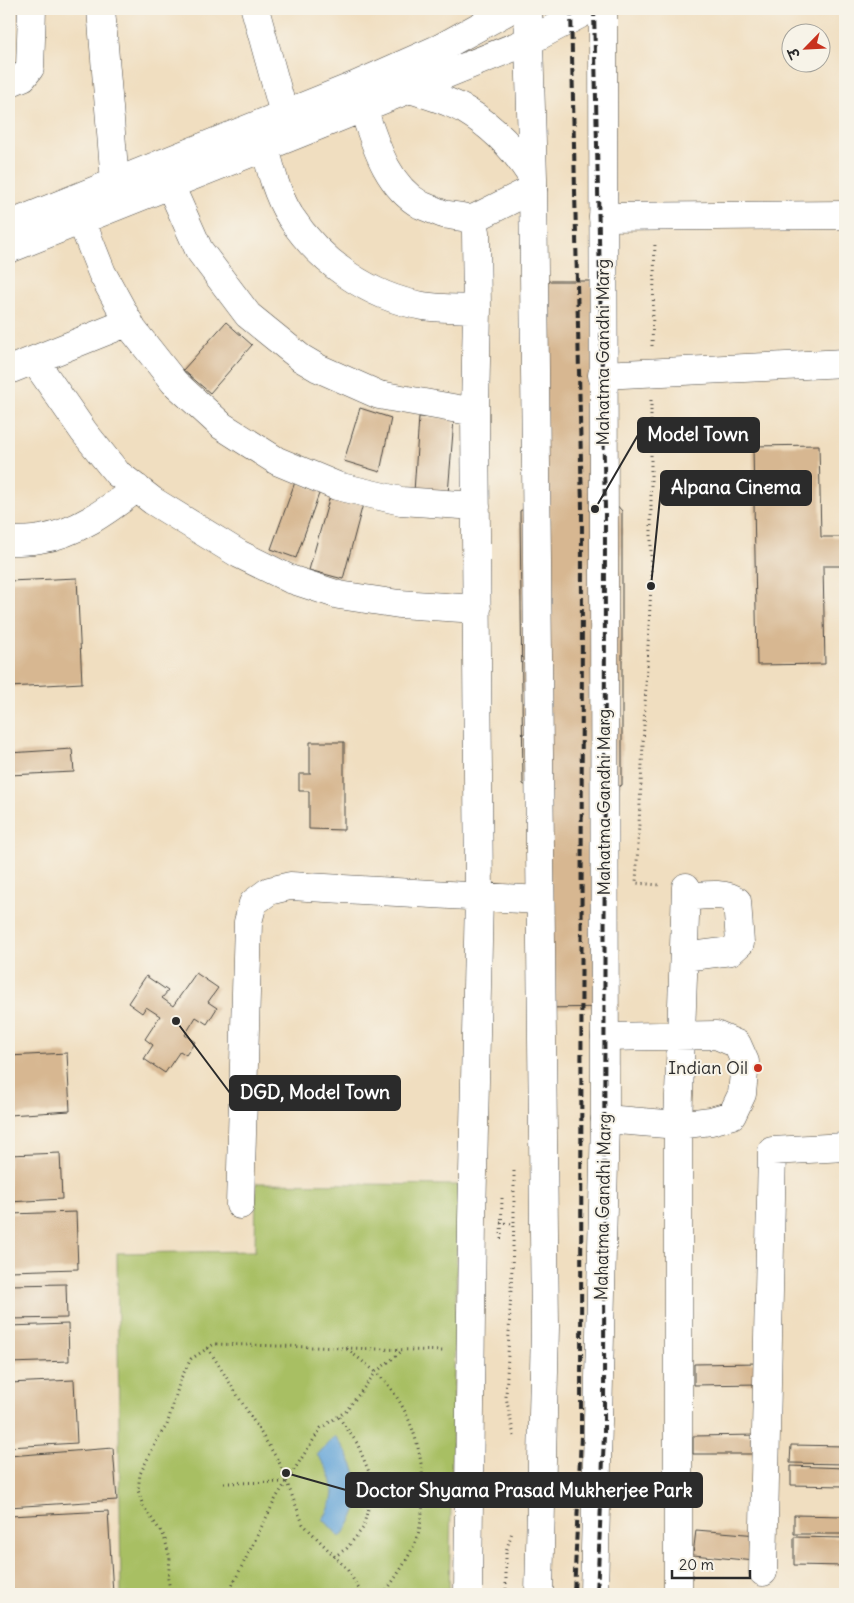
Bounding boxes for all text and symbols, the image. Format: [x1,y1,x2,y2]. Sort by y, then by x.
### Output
north arrow [782,22,832,72]
text: उ [783,44,805,63]
street label: Mahatma Gandhi Marg [591,259,614,445]
callout: Model Town [638,418,759,452]
text: Model Town [647,422,749,446]
callout: Alpana Cinema [661,471,811,505]
text: Alpana Cinema [671,475,801,499]
street label: Mahatma Gandhi Marg [592,709,615,895]
place label: Indian Oil [668,1056,748,1079]
marker: Indian Oil [752,1062,764,1074]
callout: DGD, Model Town [230,1076,400,1110]
text: DGD, Model Town [240,1080,390,1104]
street label: Mahatma Gandhi Marg [589,1113,616,1301]
callout: Doctor Shyama Prasad Mukherjee Park [346,1473,702,1507]
text: Doctor Shyama Prasad Mukherjee Park [356,1478,693,1502]
scale bar [672,1548,749,1580]
text: 20 m [679,1555,714,1574]

